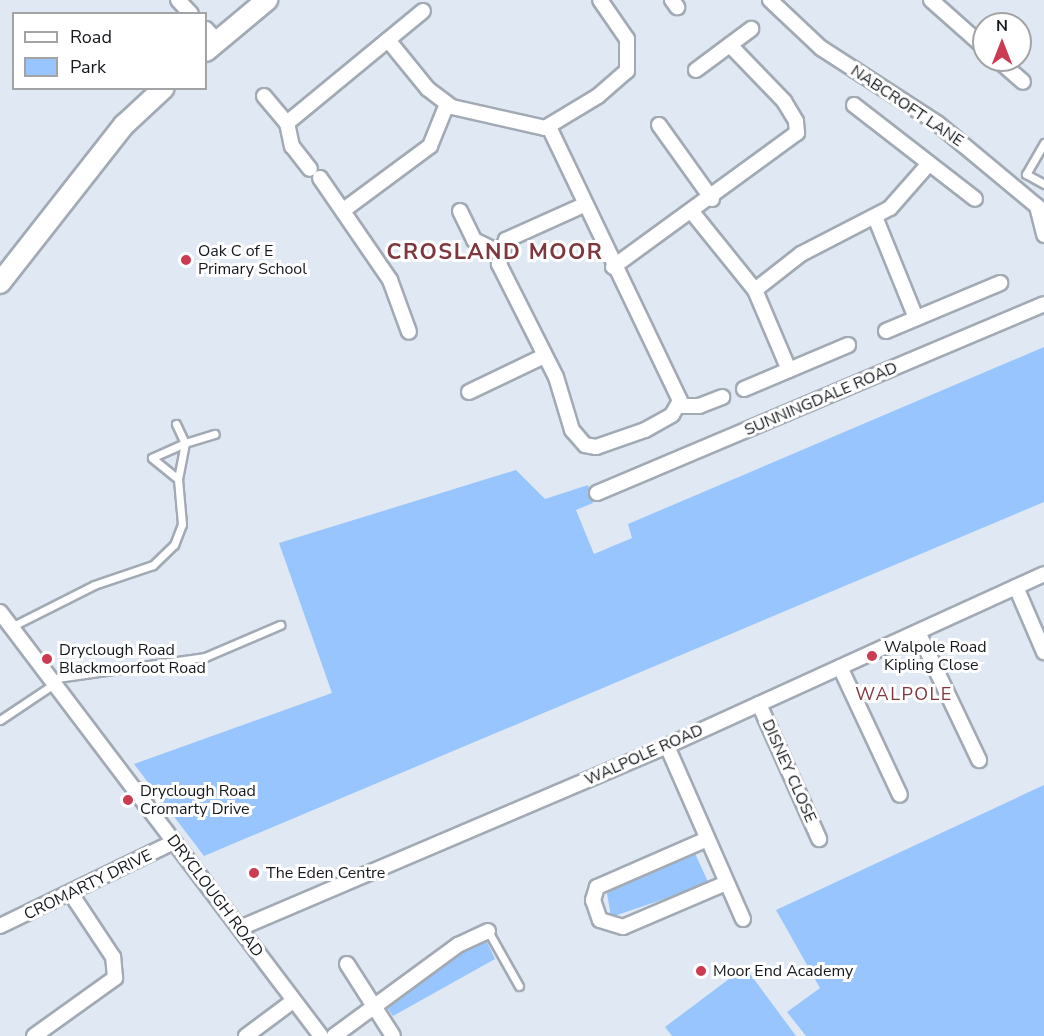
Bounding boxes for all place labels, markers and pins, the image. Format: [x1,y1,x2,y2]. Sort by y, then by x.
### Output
place label: Oak C of E Primary School [198,241,307,279]
marker: Oak C of E Primary School [179,253,193,267]
place label: Walpole Road Kipling Close [884,637,987,675]
place label: Dryclough Road Blackmoorfoot Road [59,640,206,678]
marker: Walpole Road Kipling Close [865,649,879,663]
marker: Dryclough Road Blackmoorfoot Road [40,652,54,666]
place label: Dryclough Road Cromarty Drive [140,781,256,819]
marker: Dryclough Road Cromarty Drive [121,793,135,807]
place label: The Eden Centre [266,863,385,883]
marker: The Eden Centre [247,866,261,880]
place label: Moor End Academy [713,961,853,981]
marker: Moor End Academy [694,964,708,978]

